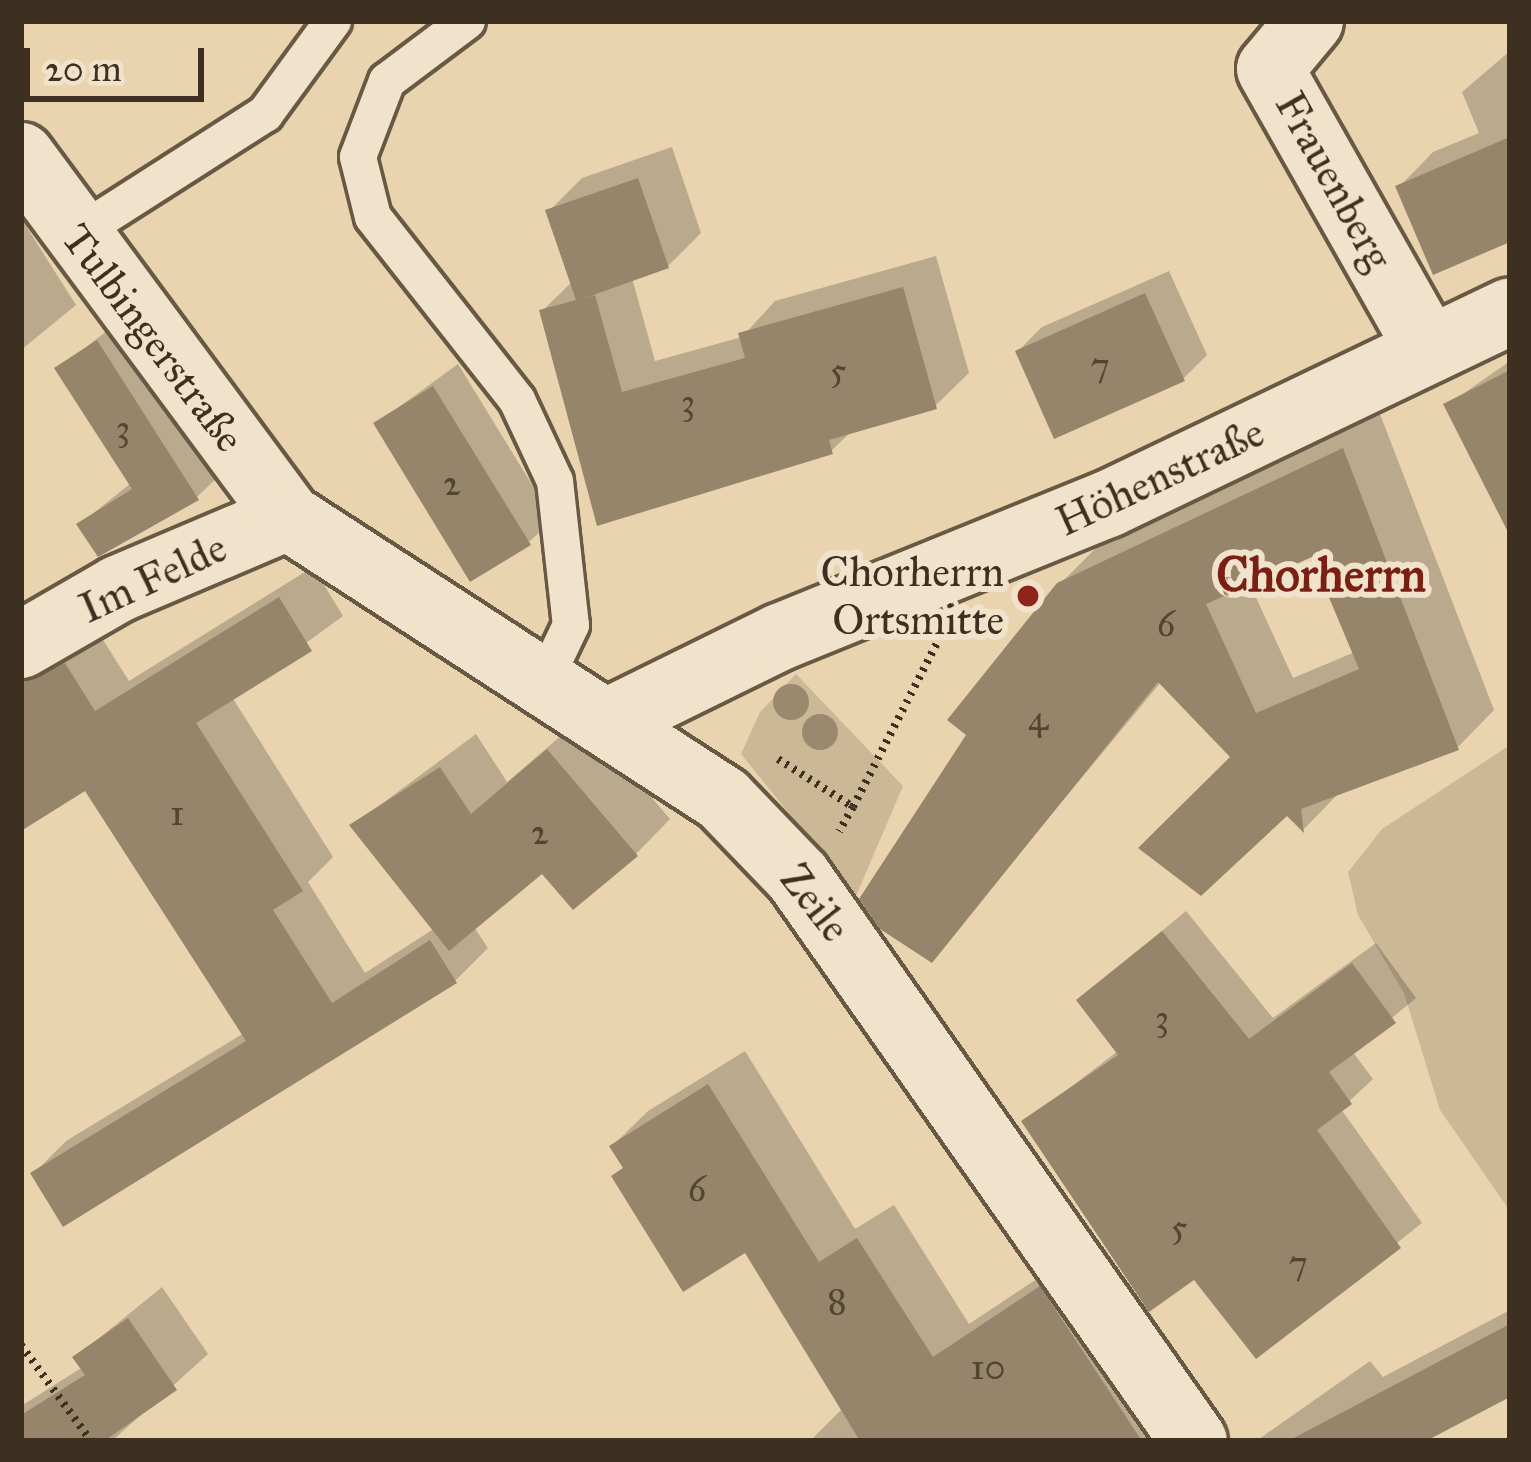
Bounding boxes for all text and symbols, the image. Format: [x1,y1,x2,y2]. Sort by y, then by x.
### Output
scale bar [30,24,210,98]
text: 20 m [45,47,122,91]
street label: Frauenberg [1265,83,1403,279]
street label: Tulbingerstraße [51,214,255,462]
house number: 7 [1090,344,1110,388]
house number: 5 [830,349,846,393]
house number: 3 [681,381,695,425]
house number: 3 [116,407,130,451]
street label: Höhenstraße [1048,407,1272,547]
house number: 2 [443,462,461,506]
street label: Im Felde [72,522,234,634]
district label: Chorherrn [1216,546,1426,604]
place label: Chorherrn Ortsmitte [821,547,1004,646]
marker: Chorherrn Ortsmitte [1015,583,1041,609]
house number: 6 [1157,603,1175,647]
house number: 4 [1028,697,1048,741]
house number: 1 [170,792,184,836]
house number: 2 [531,811,549,855]
street label: Zeile [769,854,861,952]
house number: 3 [1155,997,1169,1041]
house number: 6 [688,1168,706,1212]
house number: 5 [1171,1206,1187,1250]
house number: 7 [1288,1242,1308,1286]
house number: 8 [827,1281,847,1325]
house number: 10 [970,1346,1006,1390]

